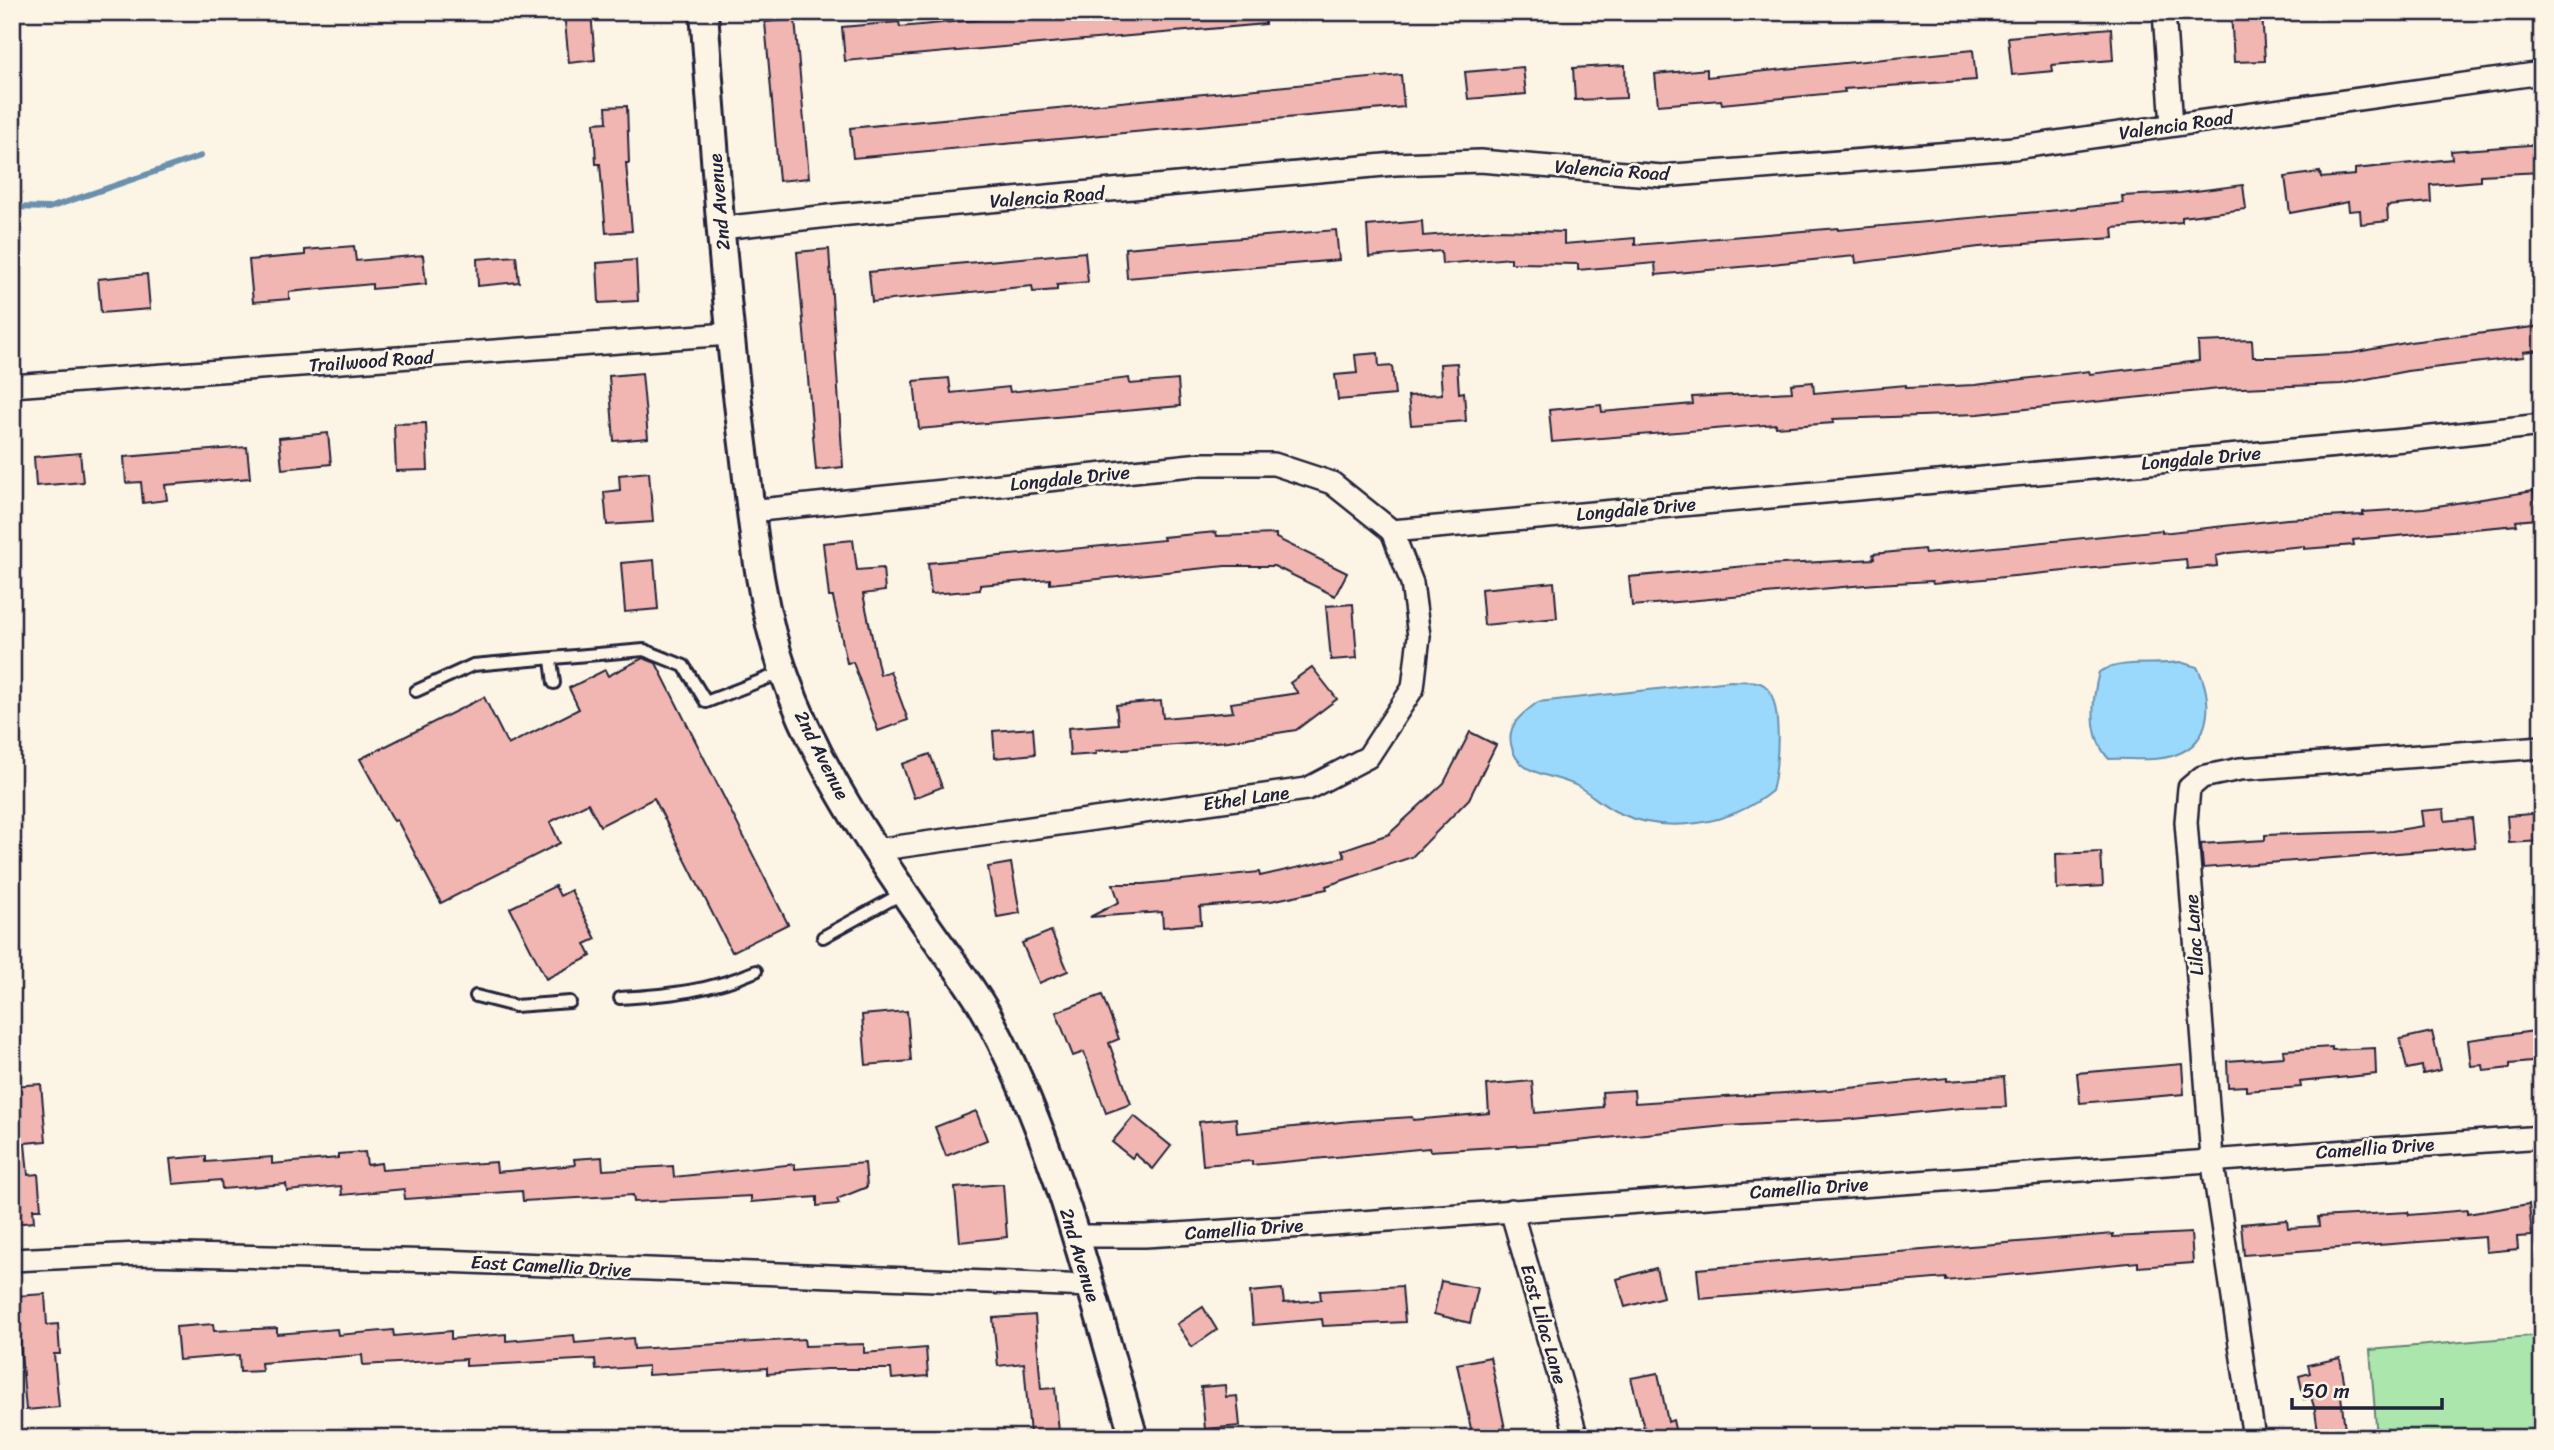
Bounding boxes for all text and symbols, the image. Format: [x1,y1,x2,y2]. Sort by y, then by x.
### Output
street label: Valencia Road [2117,100,2237,149]
street label: Valencia Road [1554,150,1672,191]
street label: 2nd Avenue [698,152,740,252]
street label: Valencia Road [989,176,1107,217]
street label: Trailwood Road [308,340,435,382]
street label: Longdale Drive [2140,436,2263,480]
street label: Longdale Drive [1008,455,1132,501]
street label: Longdale Drive [1575,487,1698,531]
street label: 2nd Avenue [785,704,859,806]
street label: Ethel Lane [1201,776,1291,820]
street label: Lilac Lane [2175,893,2213,977]
street label: Camellia Drive [2315,1127,2435,1169]
street label: Camellia Drive [1749,1167,1869,1209]
street label: 2nd Avenue [1050,1204,1110,1306]
street label: Camellia Drive [1184,1208,1304,1250]
street label: East Camellia Drive [470,1245,632,1287]
street label: East Lilac Lane [1511,1260,1577,1388]
scale bar [2292,1366,2442,1410]
text: 50 m [2302,1372,2350,1410]

